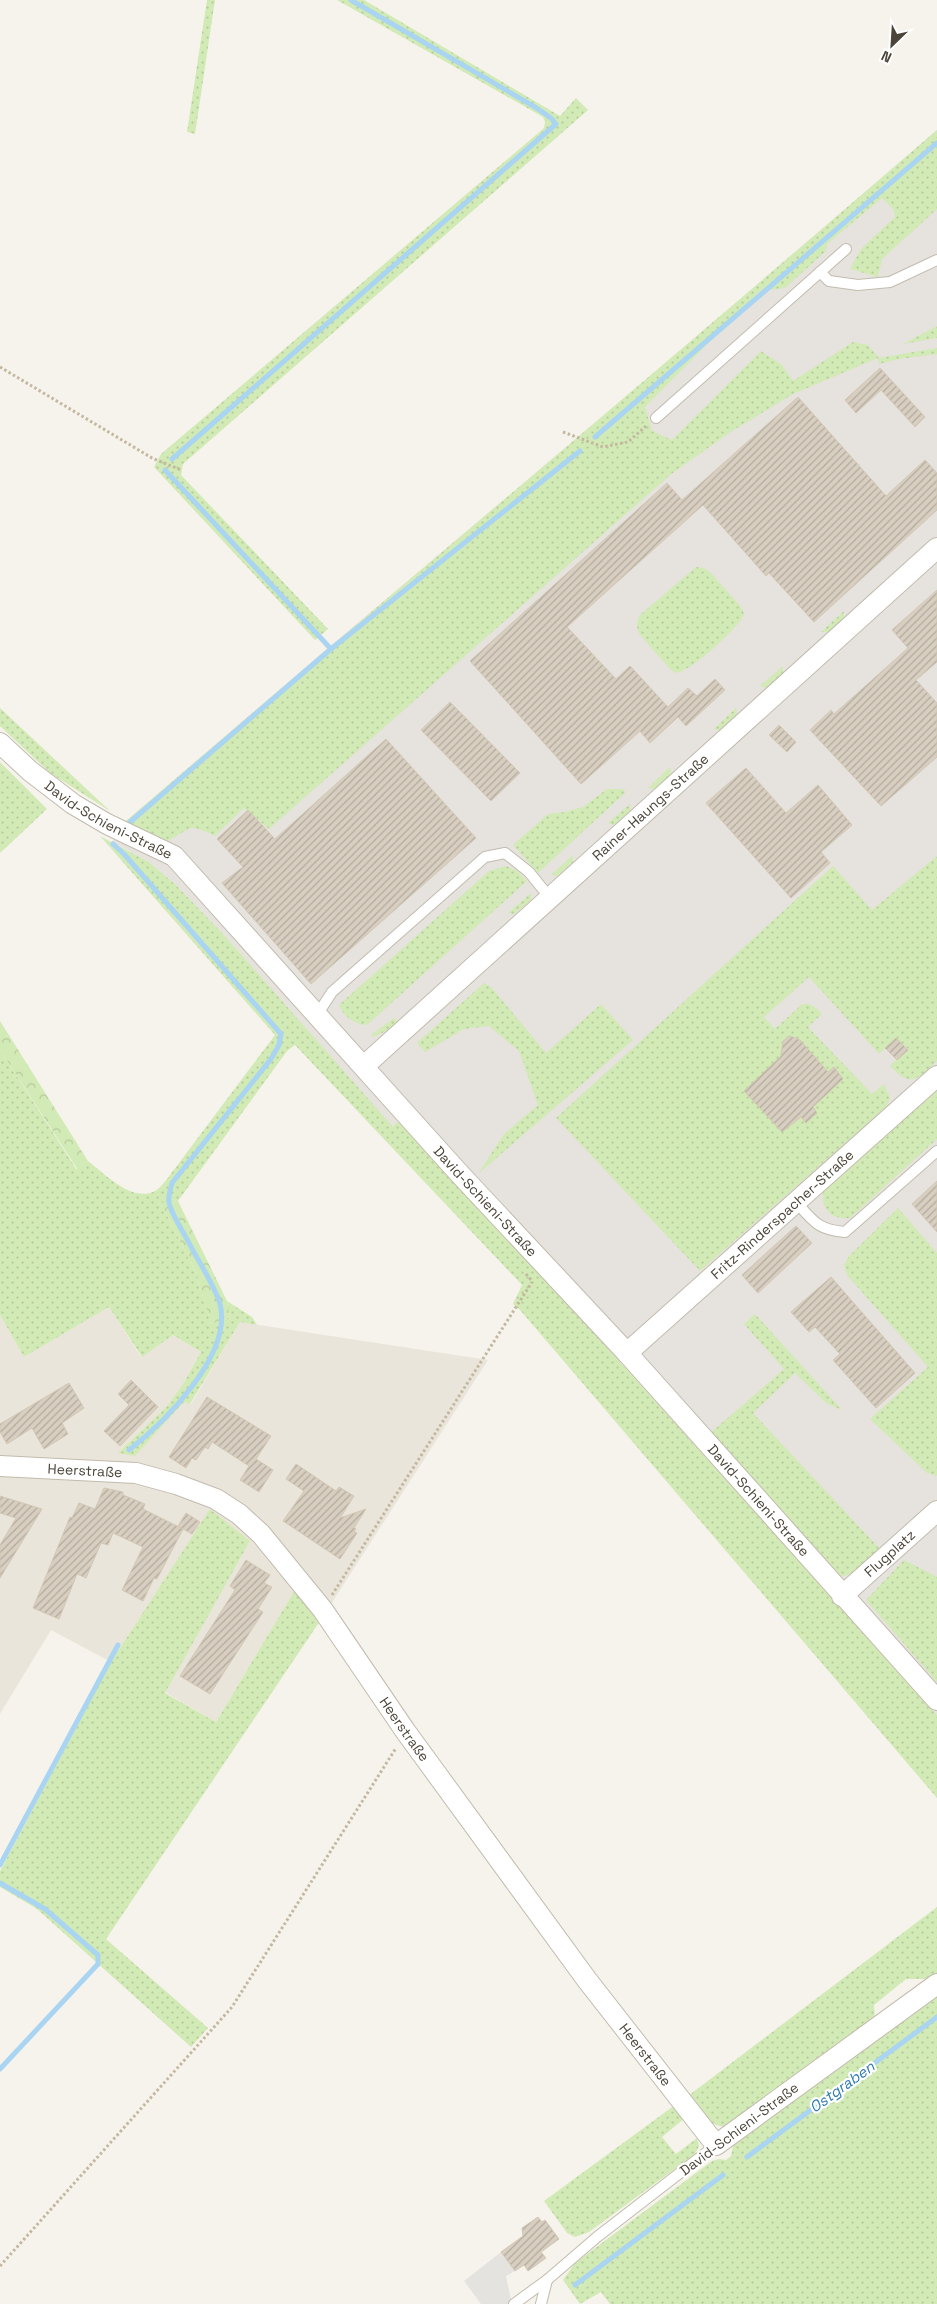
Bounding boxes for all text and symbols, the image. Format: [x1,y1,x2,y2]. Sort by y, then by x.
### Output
north arrow [867,20,917,70]
text: N [878,47,895,67]
street label: Rainer-Haungs-Straße [588,750,712,864]
street label: David-Schieni-Straße [41,777,175,863]
street label: David-Schieni-Straße [430,1142,541,1260]
street label: Fritz-Rinderspacher-Straße [707,1146,857,1283]
street label: David-Schieni-Straße [704,1441,813,1560]
street label: Heerstraße [47,1459,123,1481]
street label: Flugplatz [860,1526,919,1581]
street label: Heerstraße [376,1693,433,1765]
street label: Heerstraße [615,2020,675,2090]
water label: Ostgraben [805,2056,879,2117]
street label: David-Schieni-Straße [676,2078,802,2180]

